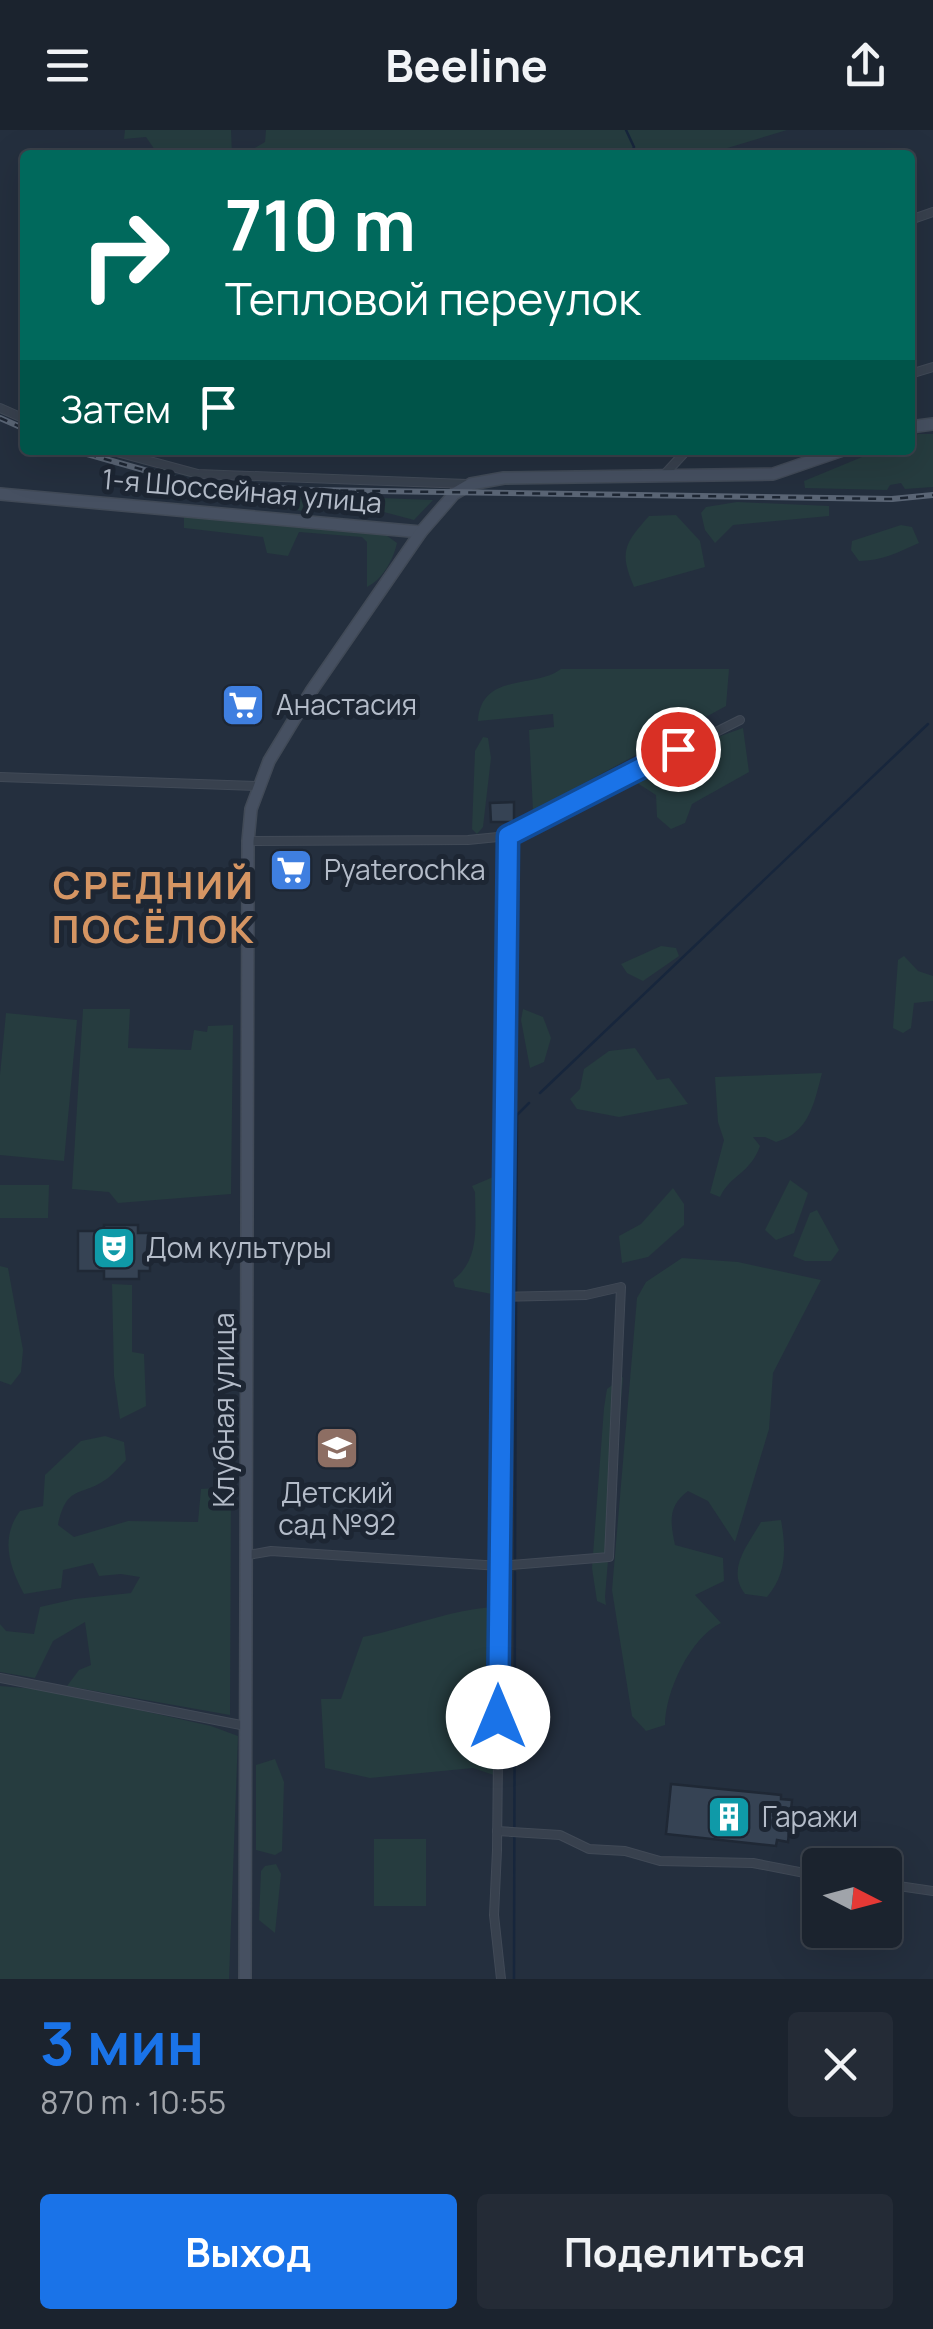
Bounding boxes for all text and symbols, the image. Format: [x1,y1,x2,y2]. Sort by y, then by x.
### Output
text: Beeline [385,34,548,96]
icon: menu [40,38,95,93]
icon: share [838,38,893,93]
text: 710 m [225,176,416,272]
icon: right [60,190,190,320]
text: Тепловой переулок [225,267,641,329]
icon: arrive [191,380,246,435]
text: Затем [60,382,171,434]
street label: 1-я Шоссейная улица [101,459,384,521]
supermarket icon: Анастасия [220,682,266,728]
place label: Анастасия [276,685,417,723]
pin [636,707,721,792]
icon: arrive [651,722,706,777]
supermarket icon: Pyaterochka [268,847,314,893]
place label: Pyaterochka [324,850,486,888]
district label: СРЕДНИЙ ПОСЁЛОК [52,858,256,954]
theatre icon: Дом культуры [91,1225,137,1271]
place label: Дом культуры [146,1228,331,1266]
street label: Клубная улица [204,1313,242,1507]
school or university icon: Детский сад №92 [314,1425,360,1471]
place label: Детский сад №92 [278,1473,396,1543]
position arrow [446,1665,550,1769]
building icon: Гаражи [706,1794,752,1840]
place label: Гаражи [762,1797,858,1835]
north arrow [802,1848,902,1948]
map controls [802,1848,902,1948]
text: 3 мин [40,2001,204,2083]
button: close [788,2012,893,2117]
text: 870 m · 10:55 [40,2080,226,2124]
button: Выход [40,2194,457,2309]
button: Поделиться [477,2194,893,2309]

